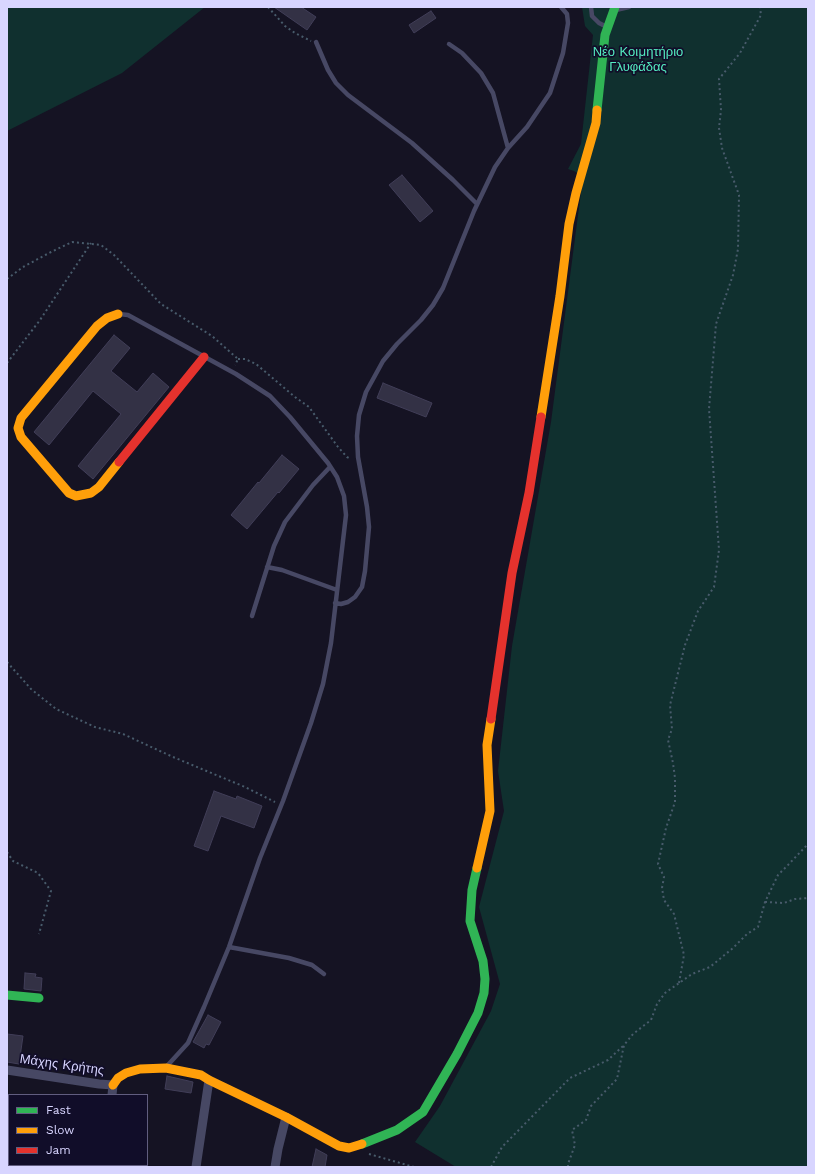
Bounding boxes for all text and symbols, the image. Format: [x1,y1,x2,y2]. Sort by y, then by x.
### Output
park label: Νέο Κοιμητήριο Γλυφάδας [593,44,683,75]
street label: Μάχης Κρήτης [19,1051,105,1079]
legend [8,1094,148,1166]
text: Fast [46,1103,71,1117]
text: Slow [46,1123,74,1137]
text: Jam [46,1143,71,1157]

